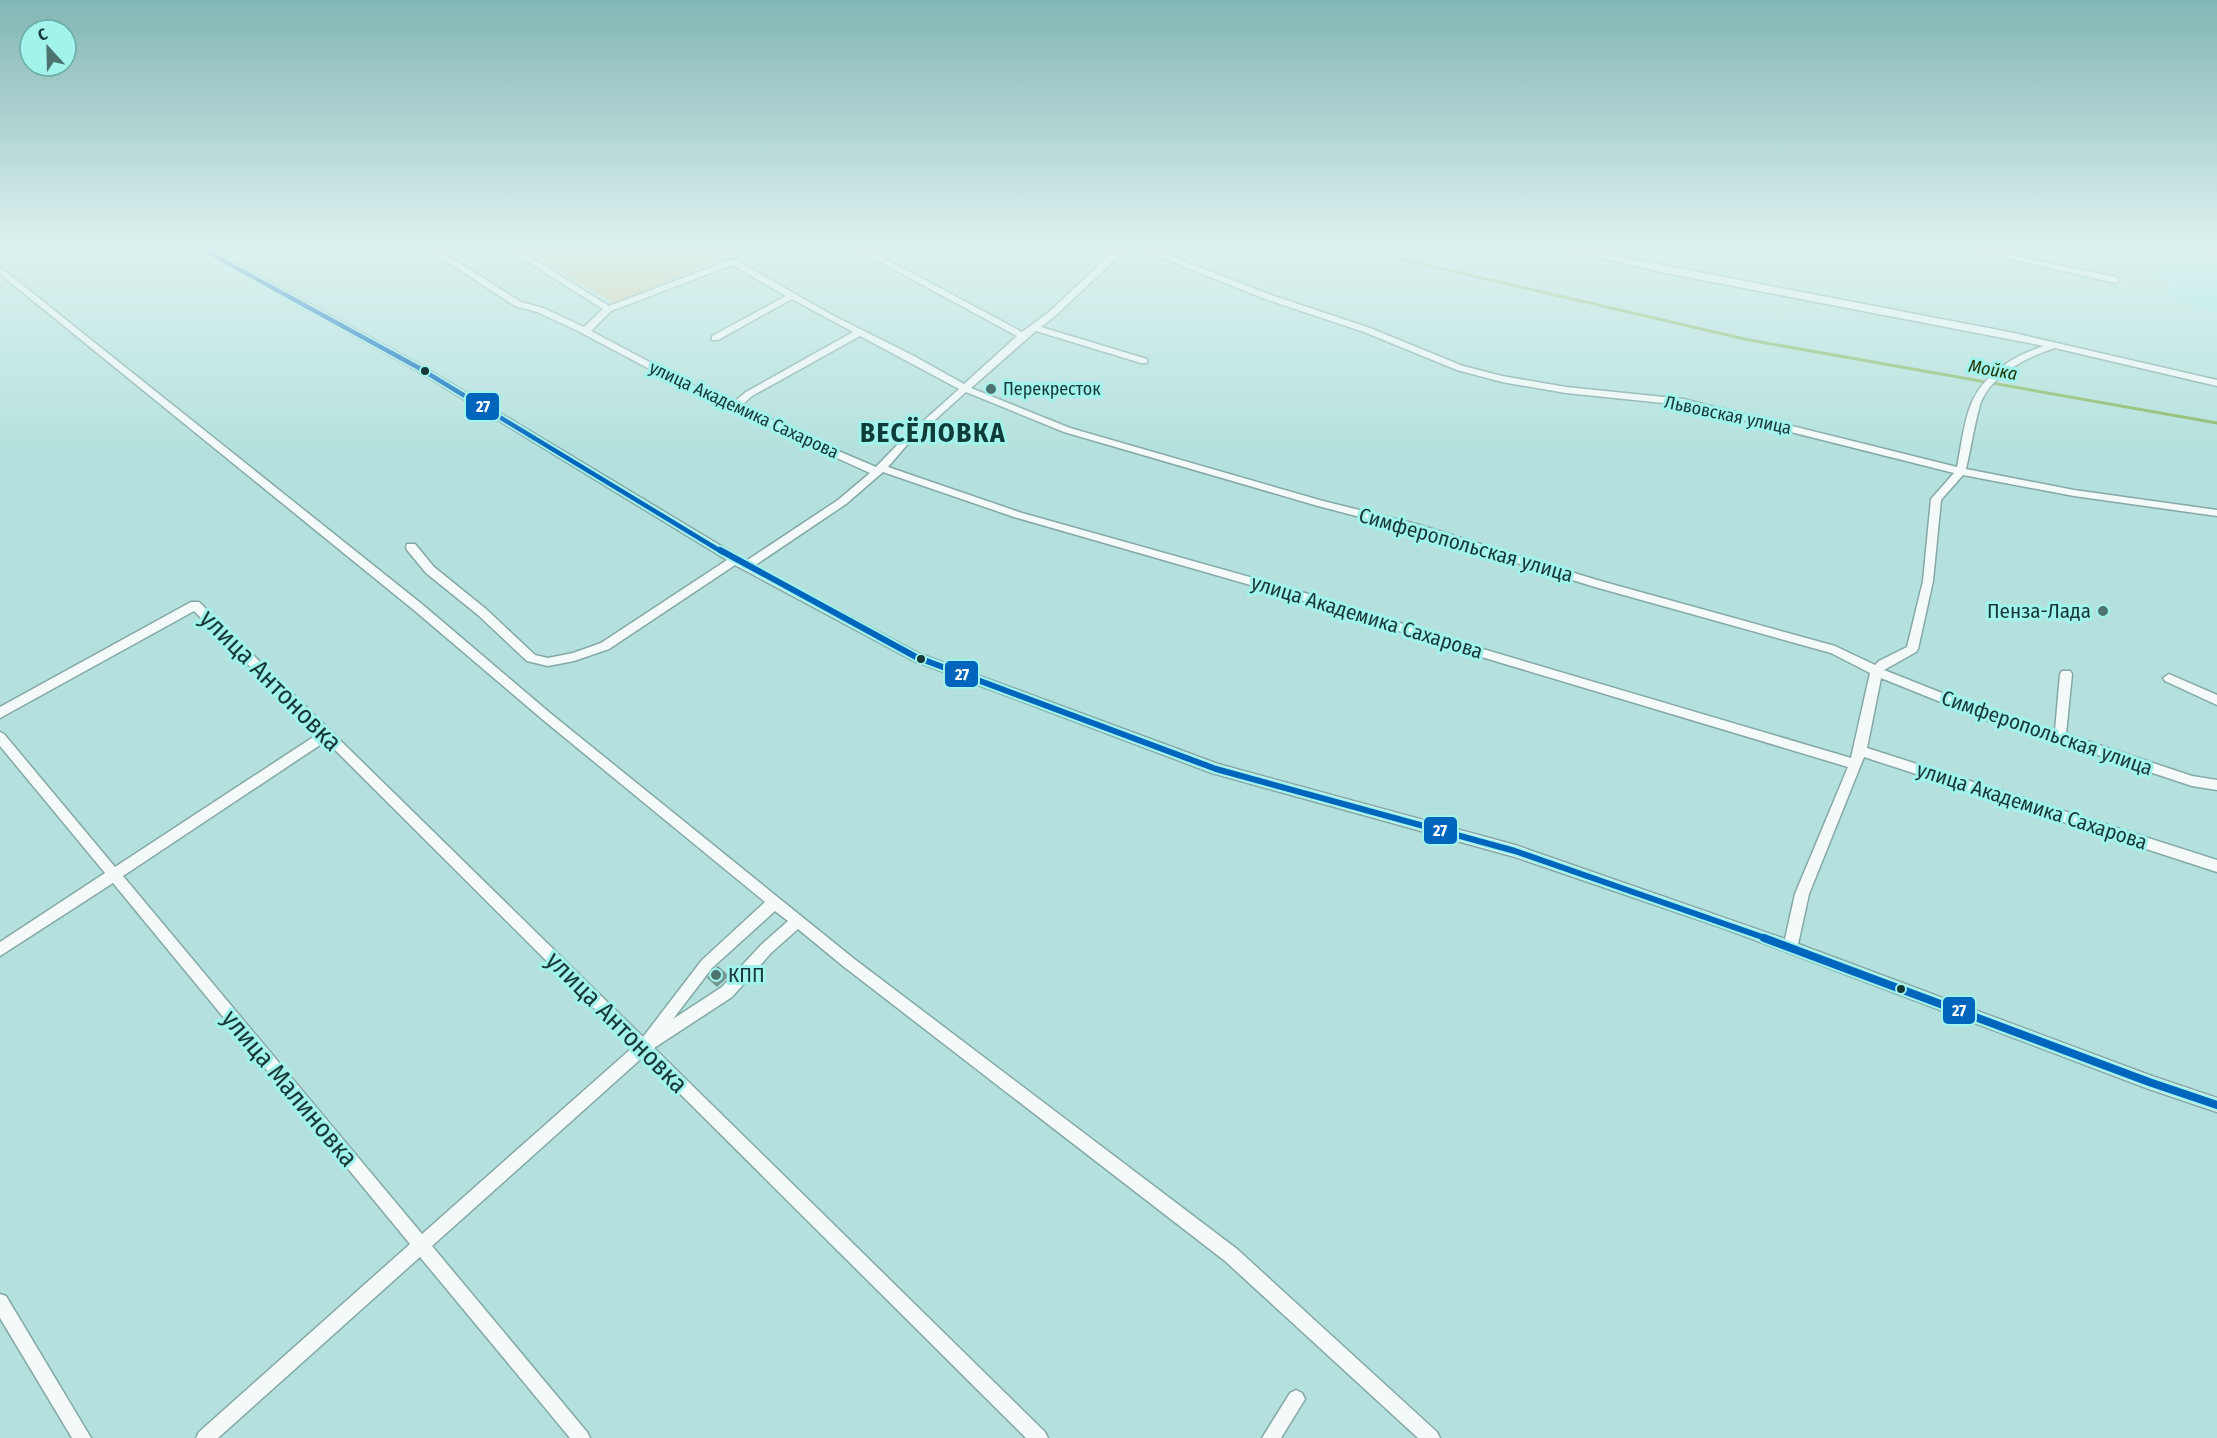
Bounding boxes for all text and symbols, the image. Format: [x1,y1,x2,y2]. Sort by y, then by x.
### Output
north arrow [18,18,78,78]
text: С [35,24,51,45]
water label: Мойка [1967,355,2019,385]
street label: улица Академика Сахарова [646,356,842,464]
unlabelled marker [419,365,431,377]
place label: Перекресток [1003,378,1101,400]
marker: Перекресток [984,382,998,396]
street label: Львовская улица [1662,391,1794,439]
line badge: 27 [465,392,500,421]
text: 27 [475,397,490,416]
district label: ВЕСЁЛОВКА [860,416,1006,449]
street label: Симферопольская улица [1356,502,1576,588]
street label: улица Академика Сахарова [1248,569,1486,665]
place label: Пенза-Лада [1987,598,2091,624]
street label: улица Антоновка [193,603,348,758]
marker: Пенза-Лада [2096,604,2110,618]
unlabelled marker [915,653,927,665]
line badge: 27 [944,660,979,688]
text: 27 [954,665,969,684]
street label: Симферопольская улица [1938,685,2156,781]
street label: улица Академика Сахарова [1913,756,2151,856]
line badge: 27 [1423,816,1458,845]
text: 27 [1432,821,1447,840]
street label: улица Антоновка [539,945,694,1100]
place label: КПП [728,962,765,988]
marker: КПП [709,968,723,982]
unlabelled marker [1895,983,1907,995]
line badge: 27 [1942,996,1976,1025]
text: 27 [1951,1001,1966,1020]
street label: улица Малиновка [215,1004,364,1173]

